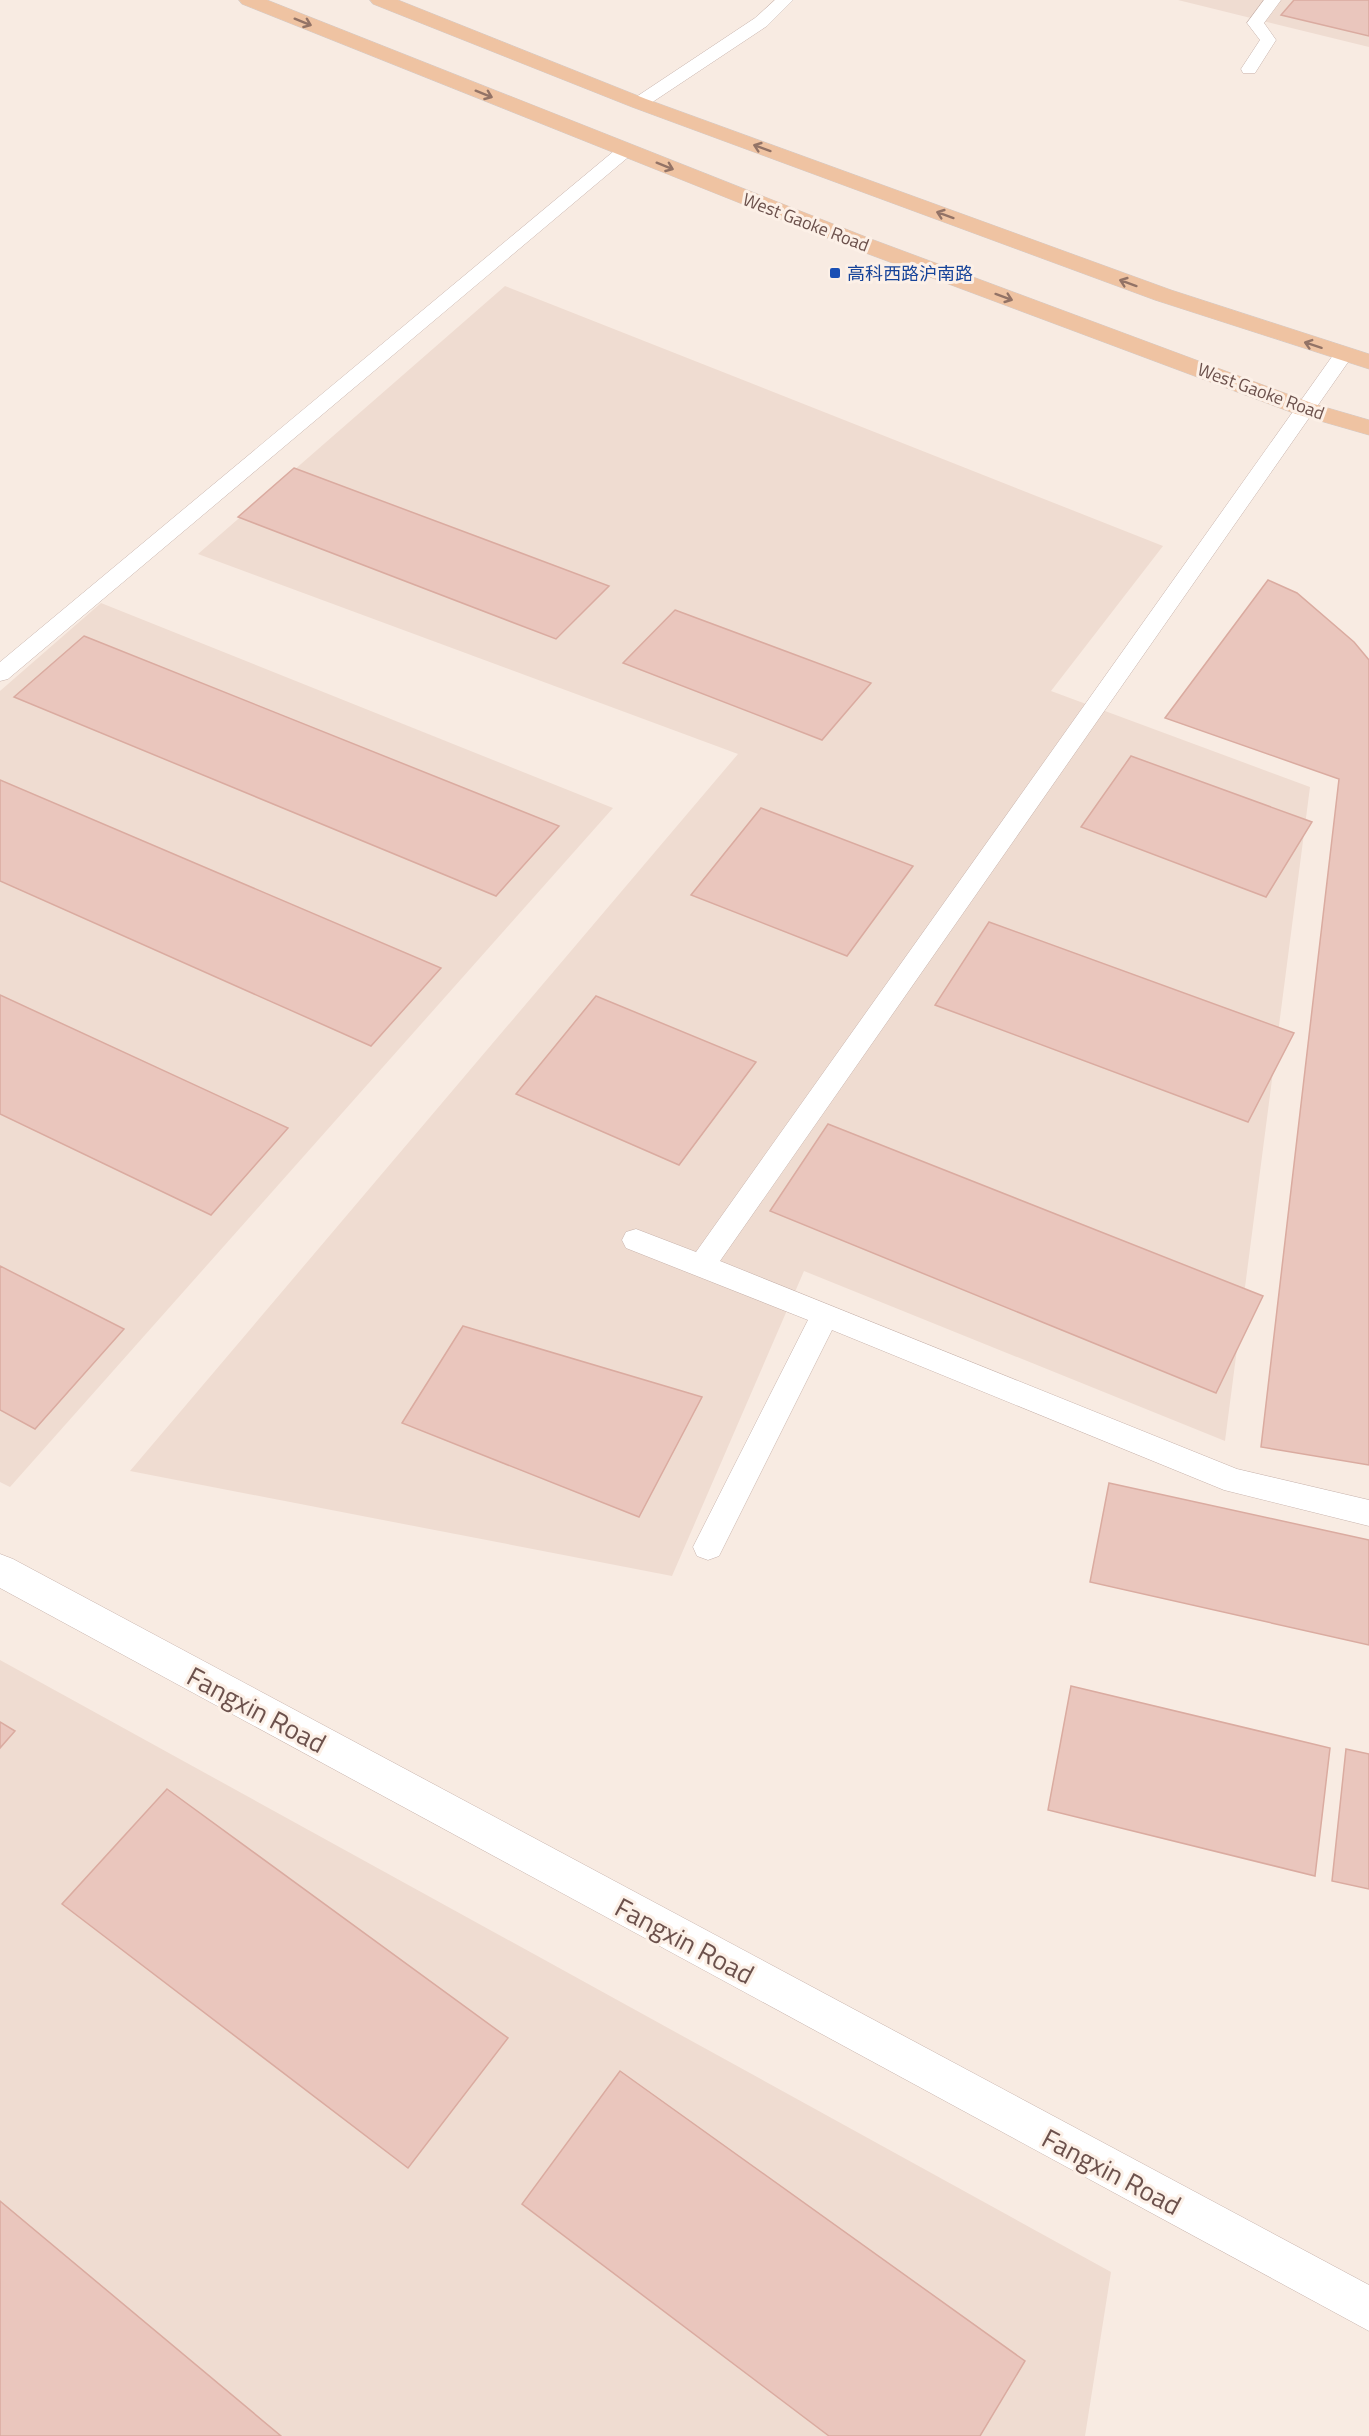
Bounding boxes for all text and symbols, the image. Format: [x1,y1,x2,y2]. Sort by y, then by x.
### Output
one-way arrow [293,17,312,28]
one-way arrow [474,89,493,100]
one-way arrow [754,142,772,153]
one-way arrow [656,161,674,172]
street label: West Gaoke Road [739,186,873,258]
one-way arrow [937,209,955,220]
place label: 高科西路沪南路 [847,260,973,287]
marker: 高科西路沪南路 [828,266,842,280]
one-way arrow [1120,276,1138,287]
one-way arrow [994,292,1013,303]
one-way arrow [1304,339,1323,350]
street label: West Gaoke Road [1194,356,1328,426]
street label: Fangxin Road [180,1655,334,1763]
street label: Fangxin Road [608,1886,762,1994]
street label: Fangxin Road [1035,2117,1189,2225]

